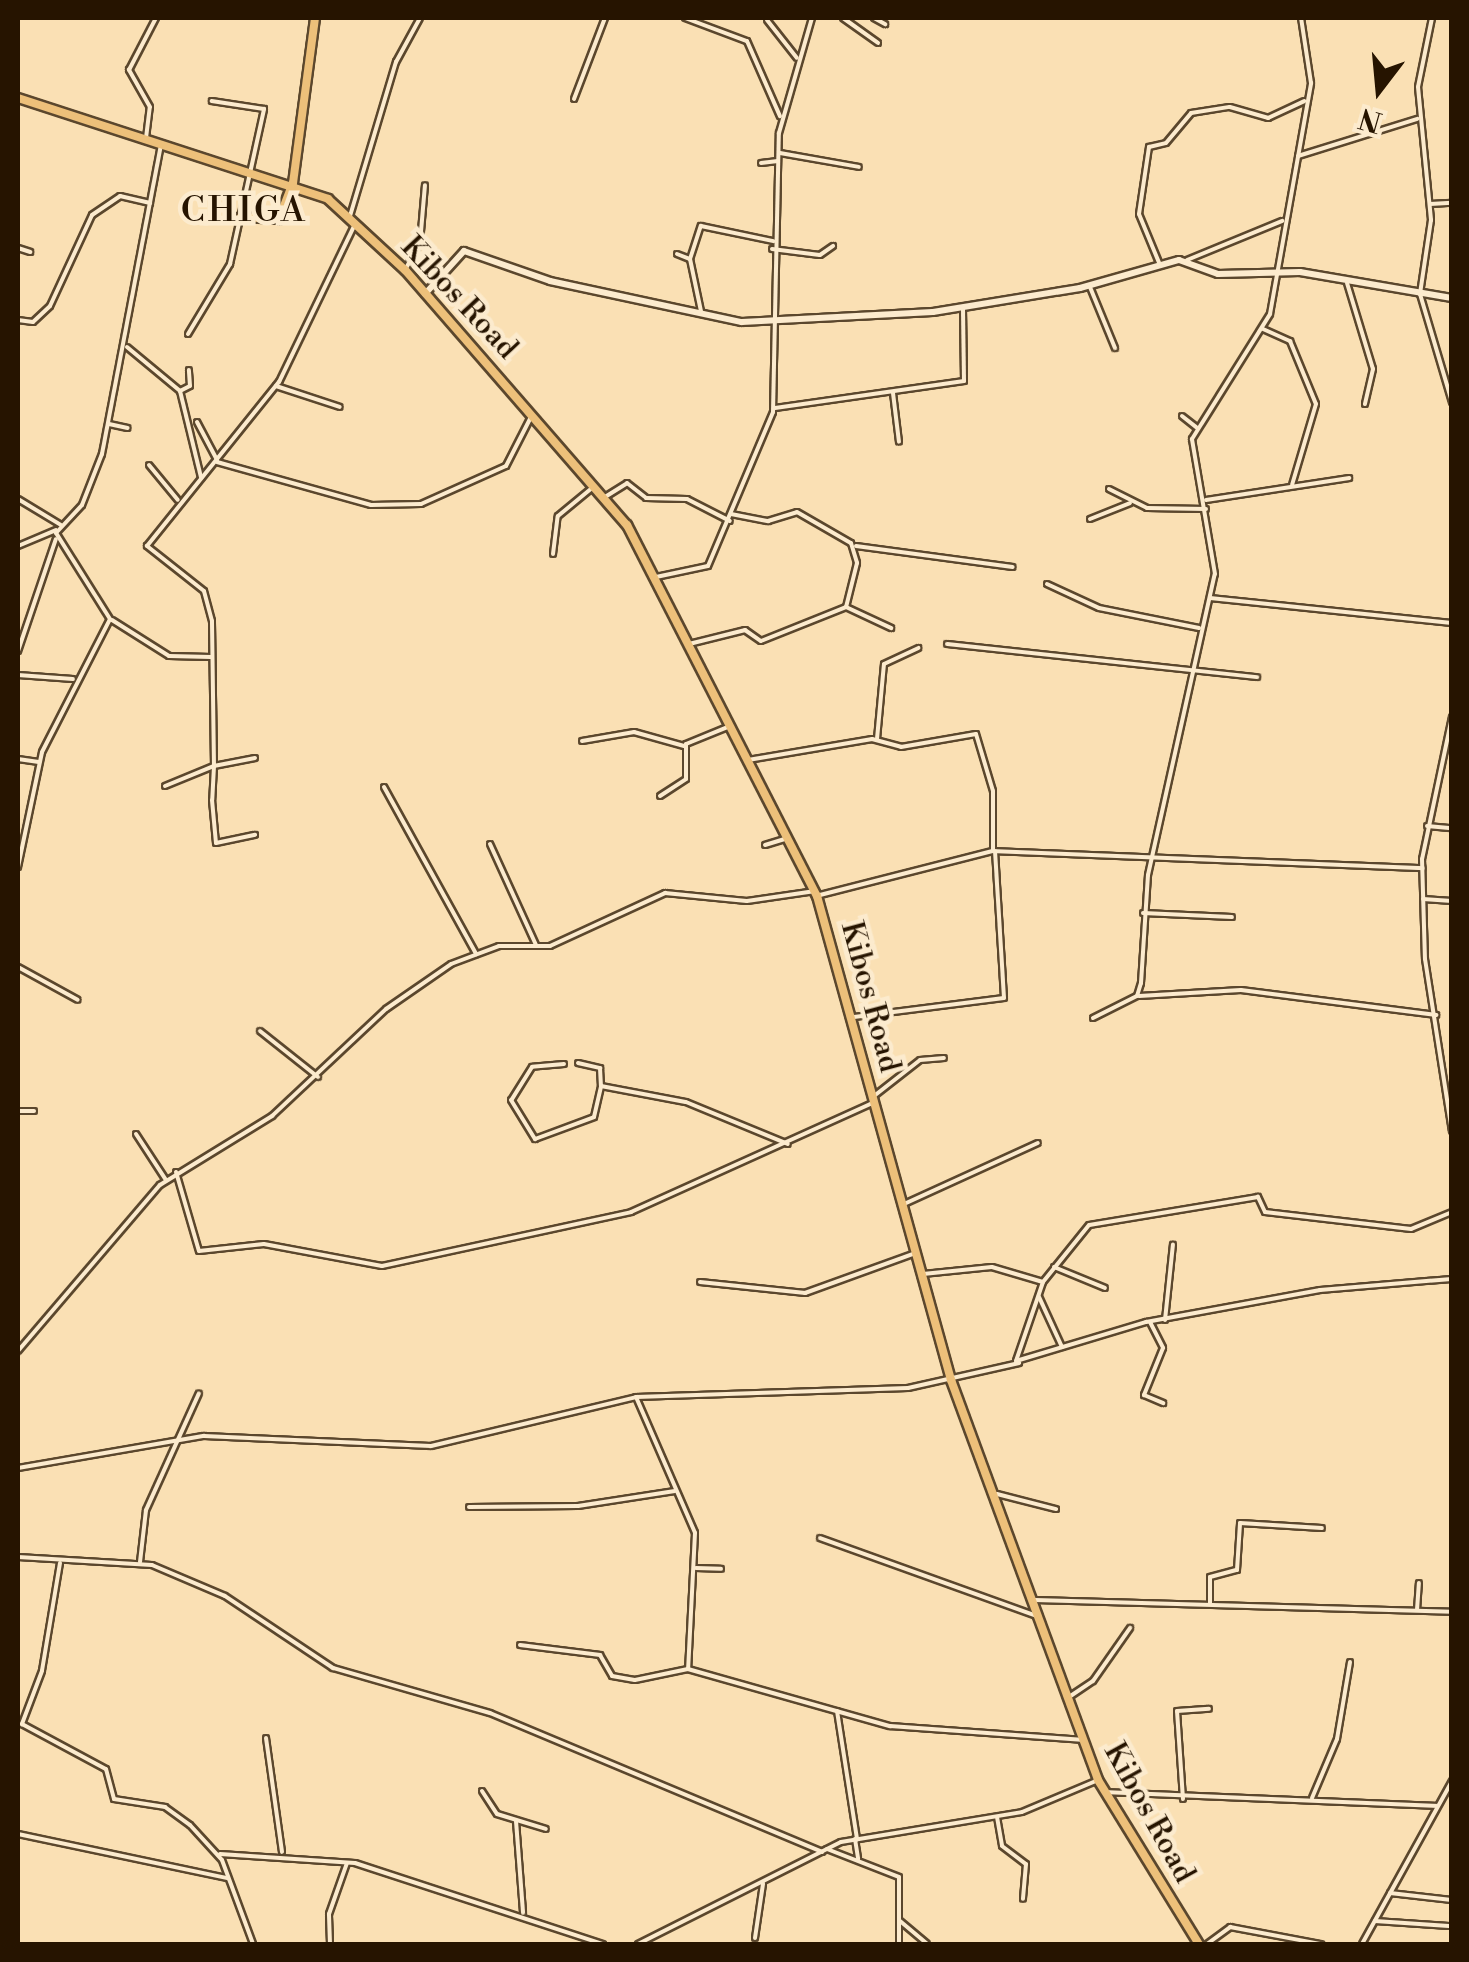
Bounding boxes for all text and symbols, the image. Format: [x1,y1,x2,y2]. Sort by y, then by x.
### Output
north arrow [1329,40,1429,140]
text: N [1355,99,1386,139]
district label: CHIGA [181,190,307,232]
street label: Kibos Road [393,229,525,367]
street label: Kibos Road [833,918,907,1076]
street label: Kibos Road [1096,1737,1202,1889]

